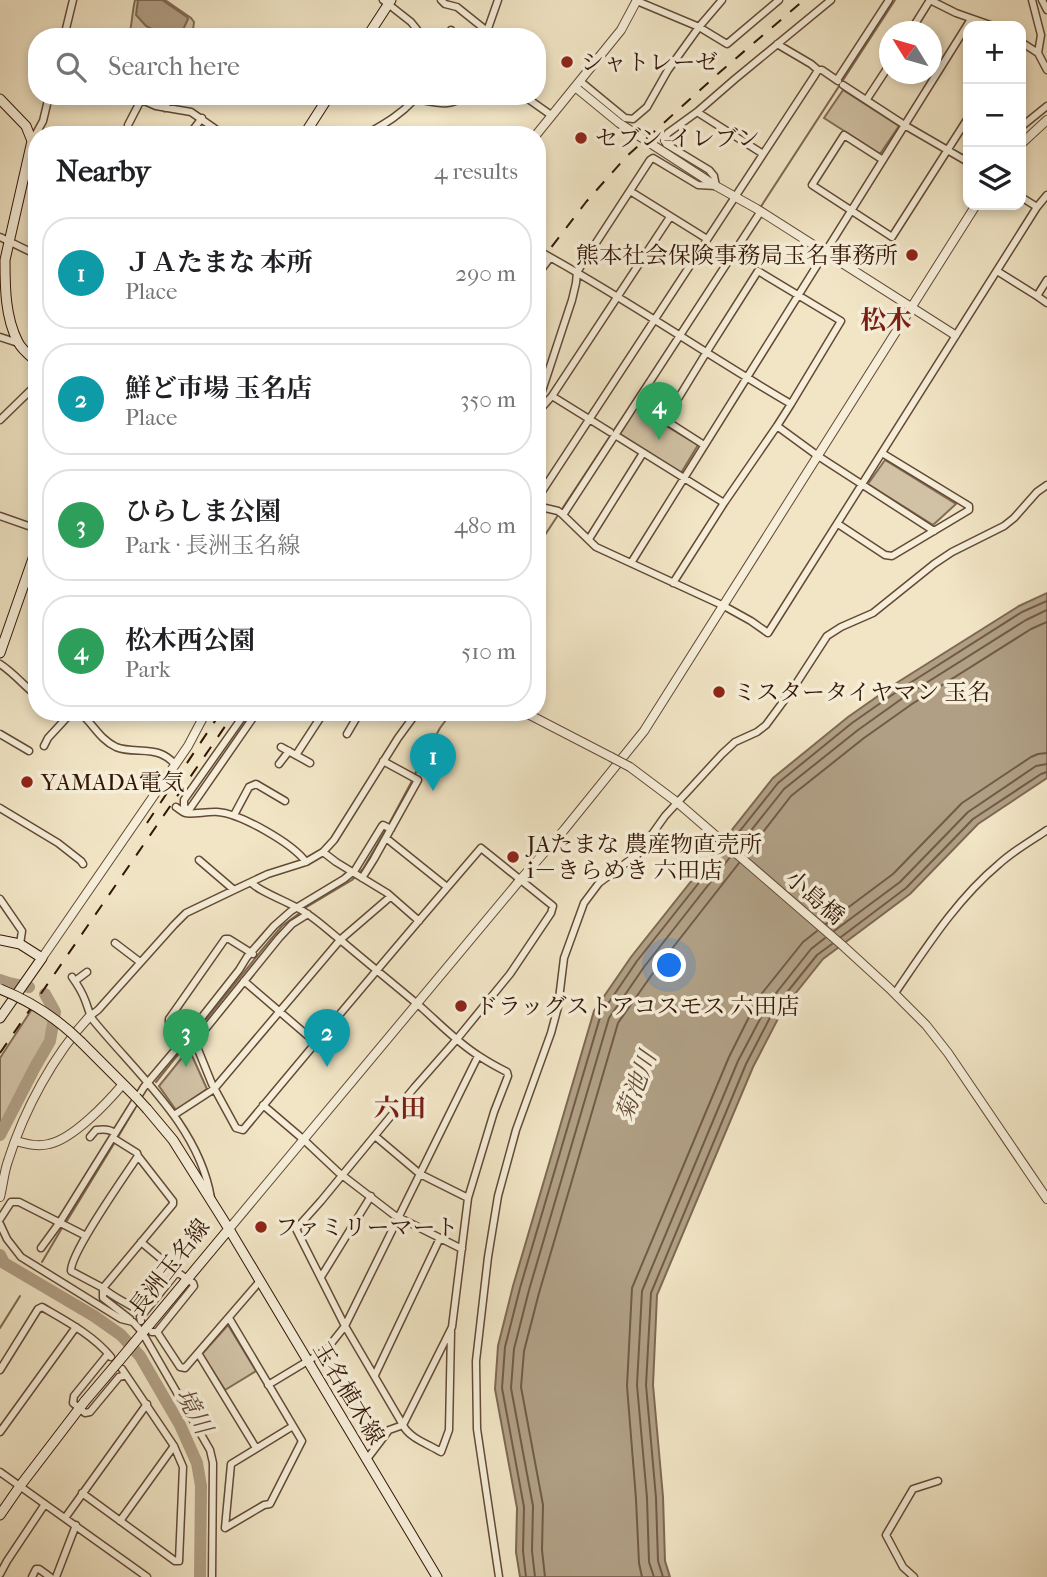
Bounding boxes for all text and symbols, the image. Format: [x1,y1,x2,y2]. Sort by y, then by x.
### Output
north arrow [879,21,942,84]
map controls [963,21,1026,210]
button: + [963,21,1026,84]
search box [28,28,546,105]
icon: search [52,48,90,86]
place label: シャトレーゼ [581,49,718,76]
text: Search here [108,51,240,82]
marker: シャトレーゼ [559,54,575,70]
button: − [963,84,1026,147]
place label: セブン-イレブン [595,125,760,152]
marker: セブン-イレブン [573,130,589,146]
button: layers [963,147,1026,210]
text: Nearby [56,154,151,189]
text: 4 results [434,158,518,185]
place label: 熊本社会保険事務局玉名事務所 [576,242,898,269]
text: ＪＡたまな 本所 [125,247,313,278]
marker: 熊本社会保険事務局玉名事務所 [904,247,920,263]
text: 1 [77,260,85,287]
text: 290 m [455,260,516,287]
text: Place [125,278,177,305]
district label: 松木 [860,305,912,336]
text: 鮮ど市場 玉名店 [125,373,313,404]
pin: 4 [636,382,682,440]
text: 2 [75,386,87,413]
text: 350 m [460,386,516,413]
text: Place [125,404,177,431]
text: ひらしま公園 [125,496,281,527]
text: 3 [76,512,86,539]
text: 480 m [454,512,516,539]
text: Park · 長洲玉名線 [125,532,300,559]
text: 松木西公園 [125,625,255,656]
text: 4 [74,638,88,665]
text: 510 m [461,638,516,665]
text: Park [125,656,171,683]
place label: ミスタータイヤマン 玉名 [733,679,990,706]
marker: ミスタータイヤマン 玉名 [711,684,727,700]
pin: 1 [410,733,456,791]
place label: YAMADA電気 [40,769,185,796]
marker: YAMADA電気 [19,774,35,790]
place label: JAたまな 農産物直売所 i－きらめき 六田店 [525,831,762,884]
marker: JAたまな 農産物直売所 i－きらめき 六田店 [505,849,521,865]
street label: 小島橋 [780,865,850,930]
your location [652,948,686,982]
place label: ドラッグストアコスモス 六田店 [475,993,799,1020]
marker: ドラッグストアコスモス 六田店 [453,998,469,1014]
pin: 3 [163,1009,209,1067]
pin: 2 [304,1009,350,1067]
water label: 菊池川 [610,1045,663,1125]
district label: 六田 [374,1093,426,1124]
street label: 長洲玉名線 [123,1214,215,1321]
place label: ファミリーマート [275,1214,459,1241]
marker: ファミリーマート [253,1219,269,1235]
street label: 玉名植木線 [307,1337,390,1449]
water label: 境川 [170,1383,219,1441]

